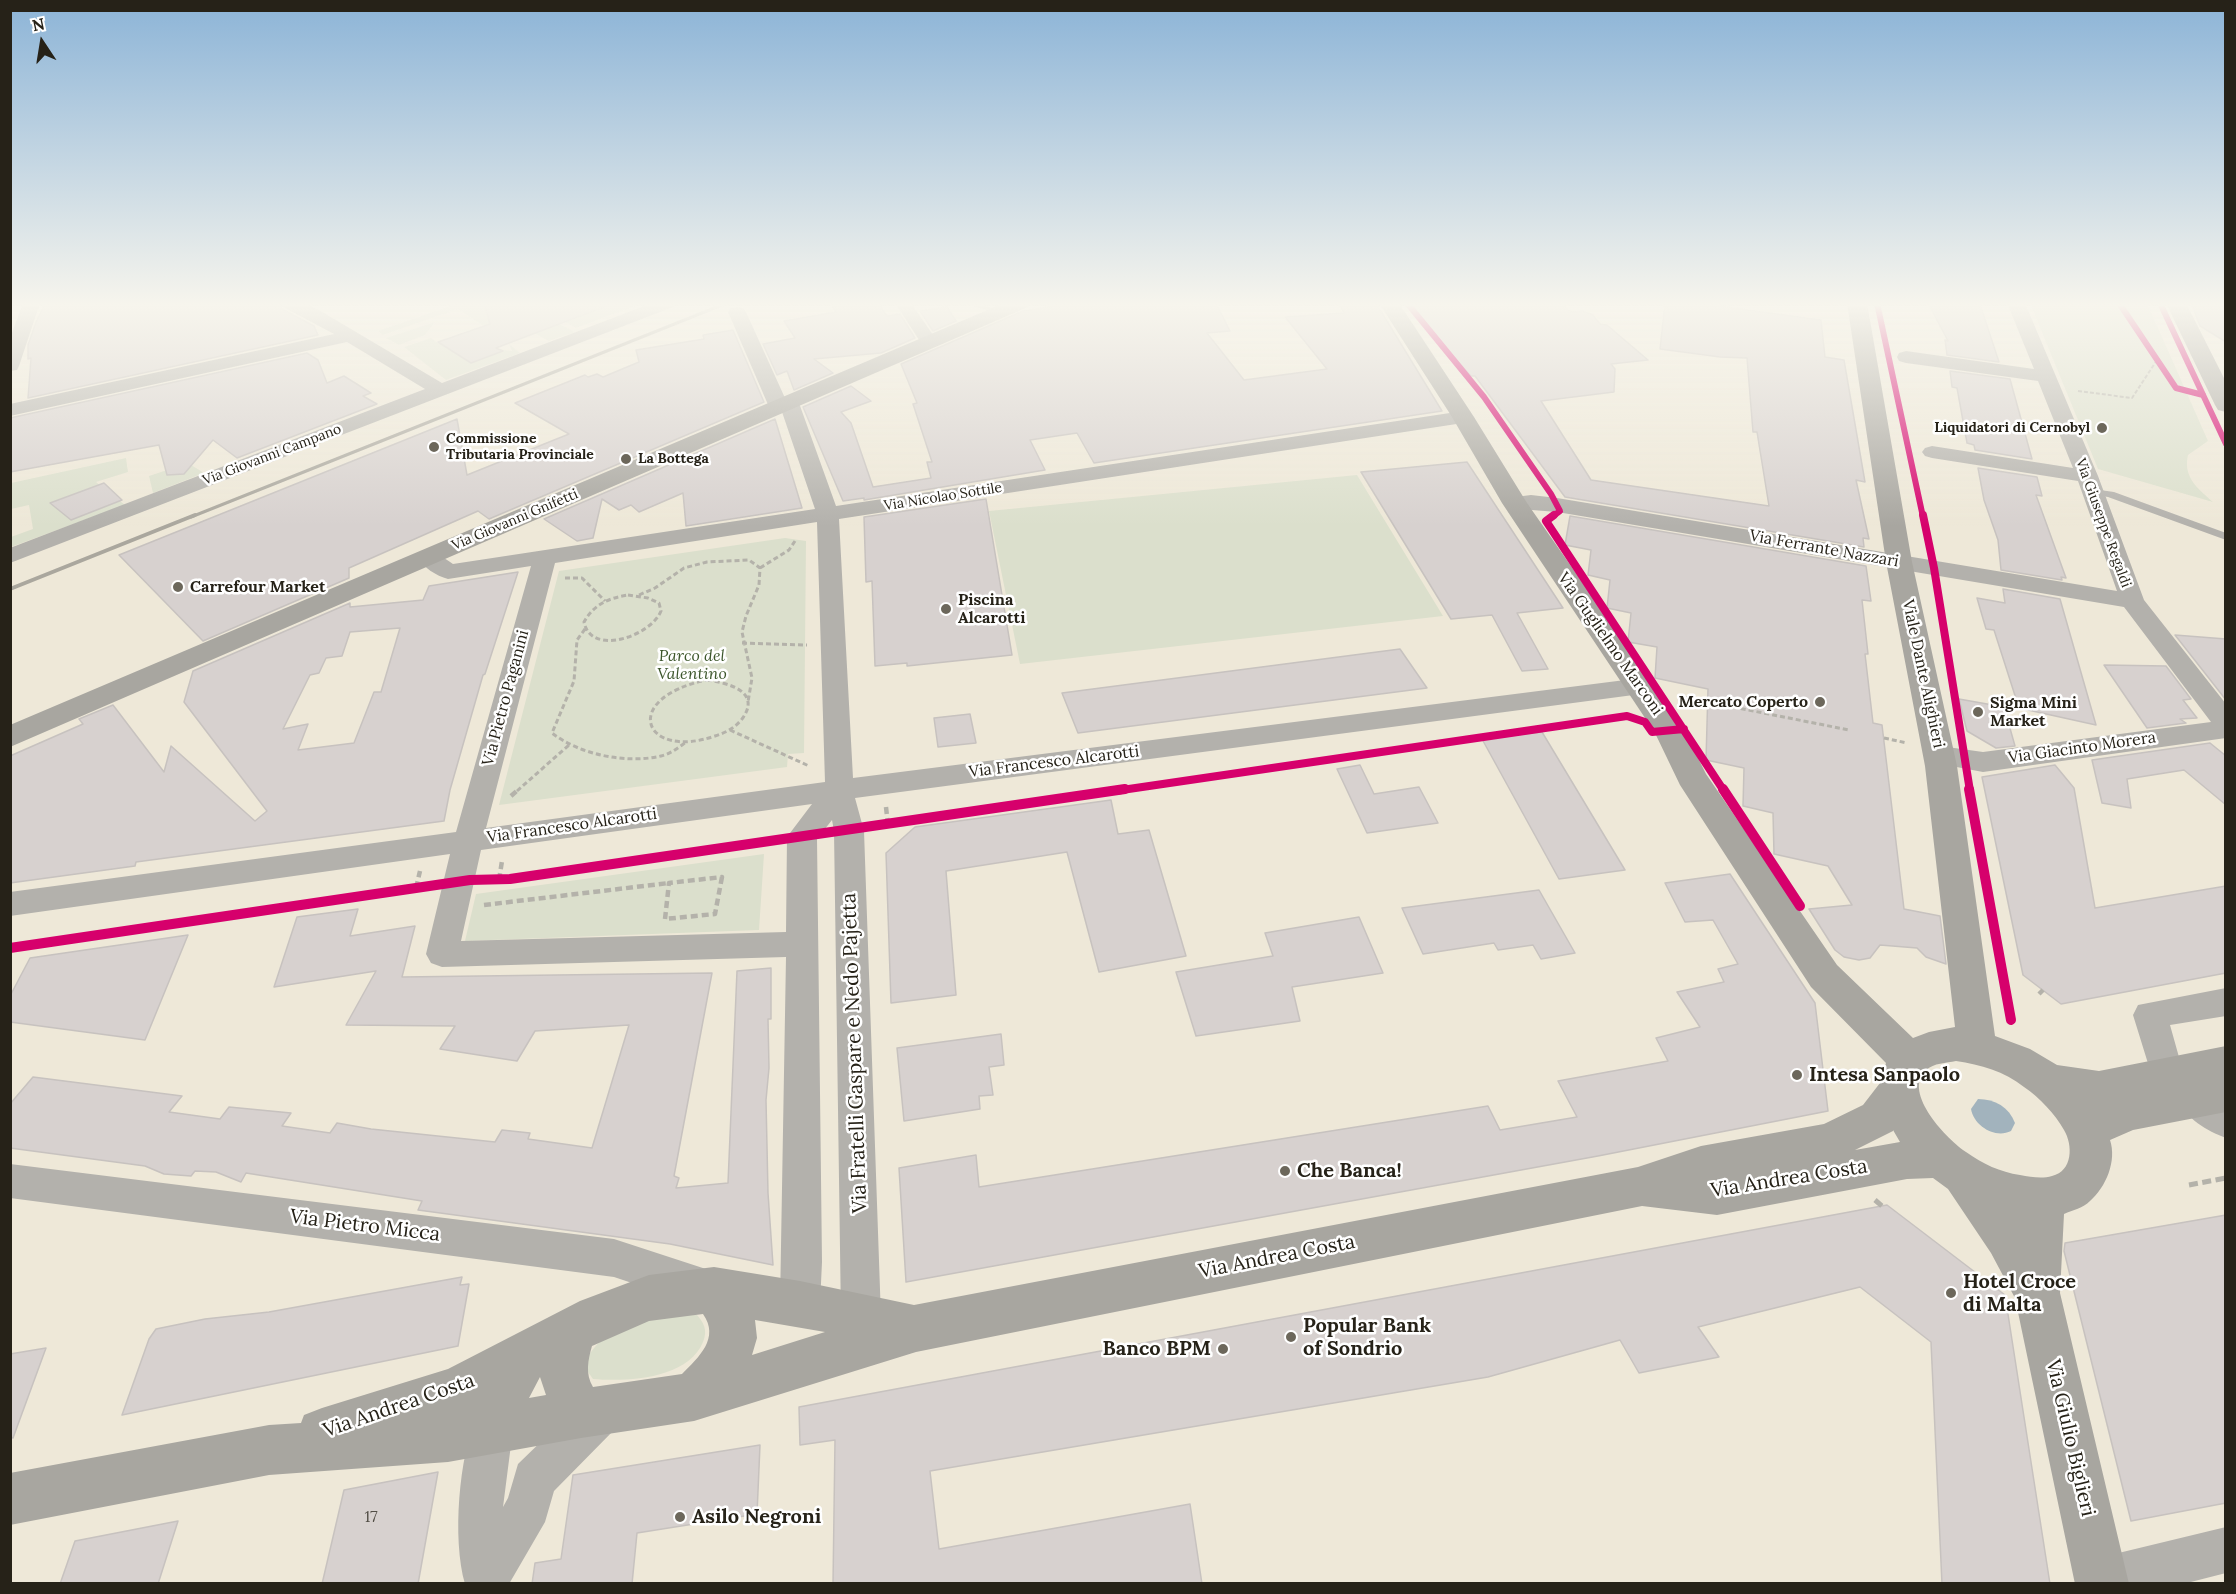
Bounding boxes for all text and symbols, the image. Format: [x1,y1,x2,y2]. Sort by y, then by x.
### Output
north arrow [12,12,72,72]
text: N [30,13,46,35]
place label: Liquidatori di Cernobyl [1934,420,2090,436]
street label: Via Giovanni Campano [200,421,344,489]
marker: Liquidatori di Cernobyl [2095,421,2109,435]
place label: Commissione Tributaria Provinciale [446,431,594,464]
marker: Commissione Tributaria Provinciale [427,440,441,454]
place label: La Bottega [638,451,709,467]
marker: La Bottega [619,452,633,466]
street label: Via Giuseppe Regaldi [2072,456,2134,590]
street label: Via Nicolao Sottile [883,479,1003,515]
street label: Via Giovanni Gnifetti [449,486,581,554]
street label: Via Ferrante Nazzari [1748,526,1900,572]
street label: Via Guglielmo Marconi [1553,569,1667,719]
place label: Carrefour Market [190,577,326,597]
marker: Carrefour Market [171,580,185,594]
place label: Piscina Alcarotti [958,590,1025,628]
street label: Viale Dante Alighieri [1898,598,1948,750]
marker: Piscina Alcarotti [939,602,953,616]
street label: Via Pietro Paganini [479,628,533,768]
park label: Parco del Valentino [657,646,727,684]
place label: Mercato Coperto [1679,692,1808,712]
place label: Sigma Mini Market [1990,693,2077,731]
marker: Mercato Coperto [1813,695,1827,709]
marker: Sigma Mini Market [1971,705,1985,719]
street label: Via Giacinto Morera [2007,728,2157,768]
street label: Via Francesco Alcarotti [968,742,1140,782]
street label: Via Francesco Alcarotti [486,805,658,847]
street label: Via Fratelli Gaspare e Nedo Pajetta [837,892,873,1214]
place label: Intesa Sanpaolo [1809,1063,1960,1087]
marker: Intesa Sanpaolo [1790,1068,1804,1082]
street label: Via Andrea Costa [1709,1155,1869,1203]
place label: Che Banca! [1297,1159,1402,1183]
marker: Che Banca! [1278,1164,1292,1178]
street label: Via Pietro Micca [289,1205,441,1247]
street label: Via Andrea Costa [1197,1230,1357,1284]
place label: Hotel Croce di Malta [1963,1270,2076,1317]
marker: Hotel Croce di Malta [1944,1286,1958,1300]
place label: Popular Bank of Sondrio [1303,1314,1431,1361]
marker: Popular Bank of Sondrio [1284,1330,1298,1344]
place label: Banco BPM [1103,1337,1211,1361]
marker: Banco BPM [1216,1342,1230,1356]
street label: Via Giulio Biglieri [2040,1357,2100,1519]
street label: Via Andrea Costa [320,1369,478,1443]
place label: Asilo Negroni [692,1505,821,1529]
house number: 17 [364,1507,378,1527]
marker: Asilo Negroni [673,1510,687,1524]

